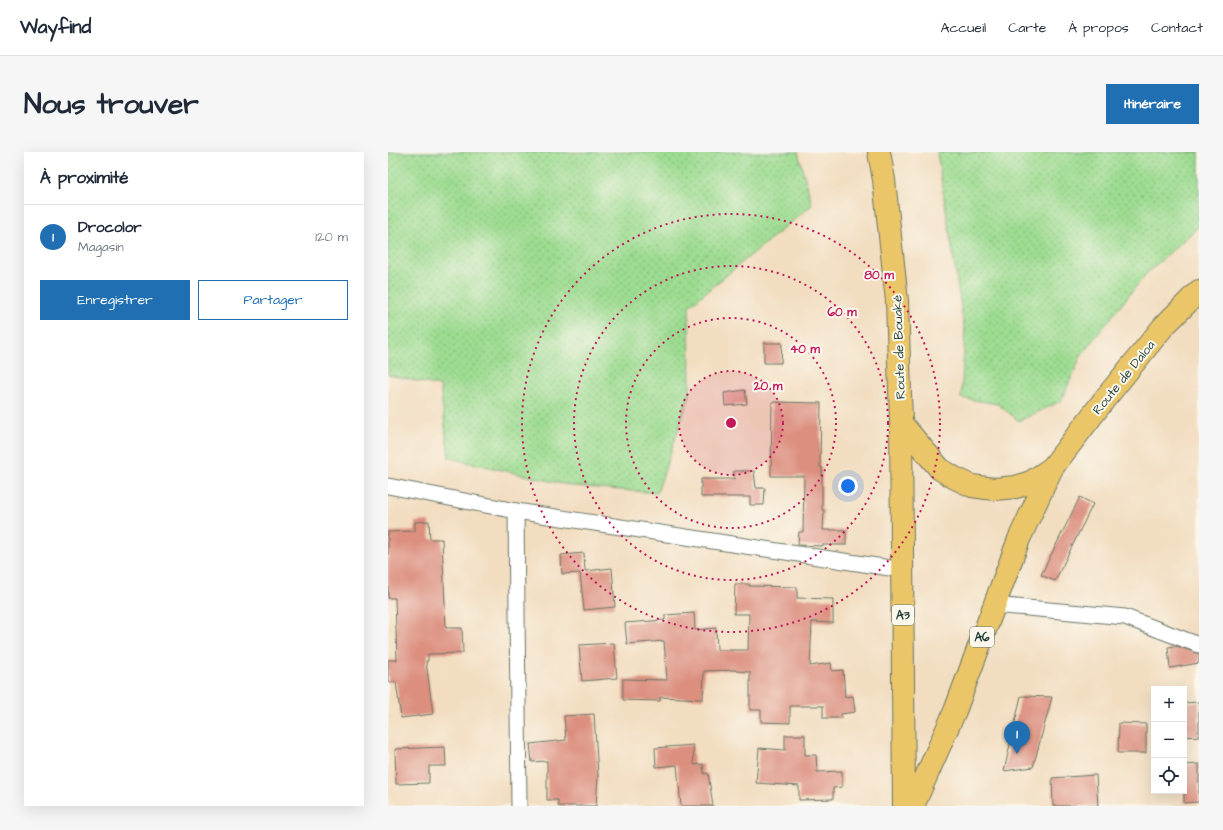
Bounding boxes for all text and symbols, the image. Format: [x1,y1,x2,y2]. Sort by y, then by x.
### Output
text: Wayfind [20,14,91,41]
text: Accueil [941,18,986,38]
text: Carte [1008,18,1046,38]
text: À propos [1068,18,1129,38]
text: Contact [1151,18,1203,38]
button: Itinéraire [1106,84,1199,124]
text: Nous trouver [24,85,199,124]
text: À proximité [40,166,129,190]
text: Drocolor [78,217,141,238]
text: 1 [52,228,54,246]
text: 120 m [315,228,348,246]
text: Magasin [78,238,124,256]
text: 80 m [864,267,894,284]
button: Enregistrer [40,280,190,320]
button: Partager [198,280,348,320]
street label: Route de Bouaké [888,294,910,399]
text: 60 m [827,304,857,321]
street label: Route de Daloa [1088,336,1160,418]
text: 40 m [790,341,821,358]
text: 20 m [753,378,783,395]
centre of rings [724,416,738,430]
your location [838,476,858,496]
road number: A3 [892,605,914,625]
road number: A6 [970,627,994,647]
map controls [1151,686,1187,794]
button: + [1151,686,1187,722]
pin: 1 [1004,721,1030,754]
button: − [1151,722,1187,758]
button: locate [1151,758,1187,794]

